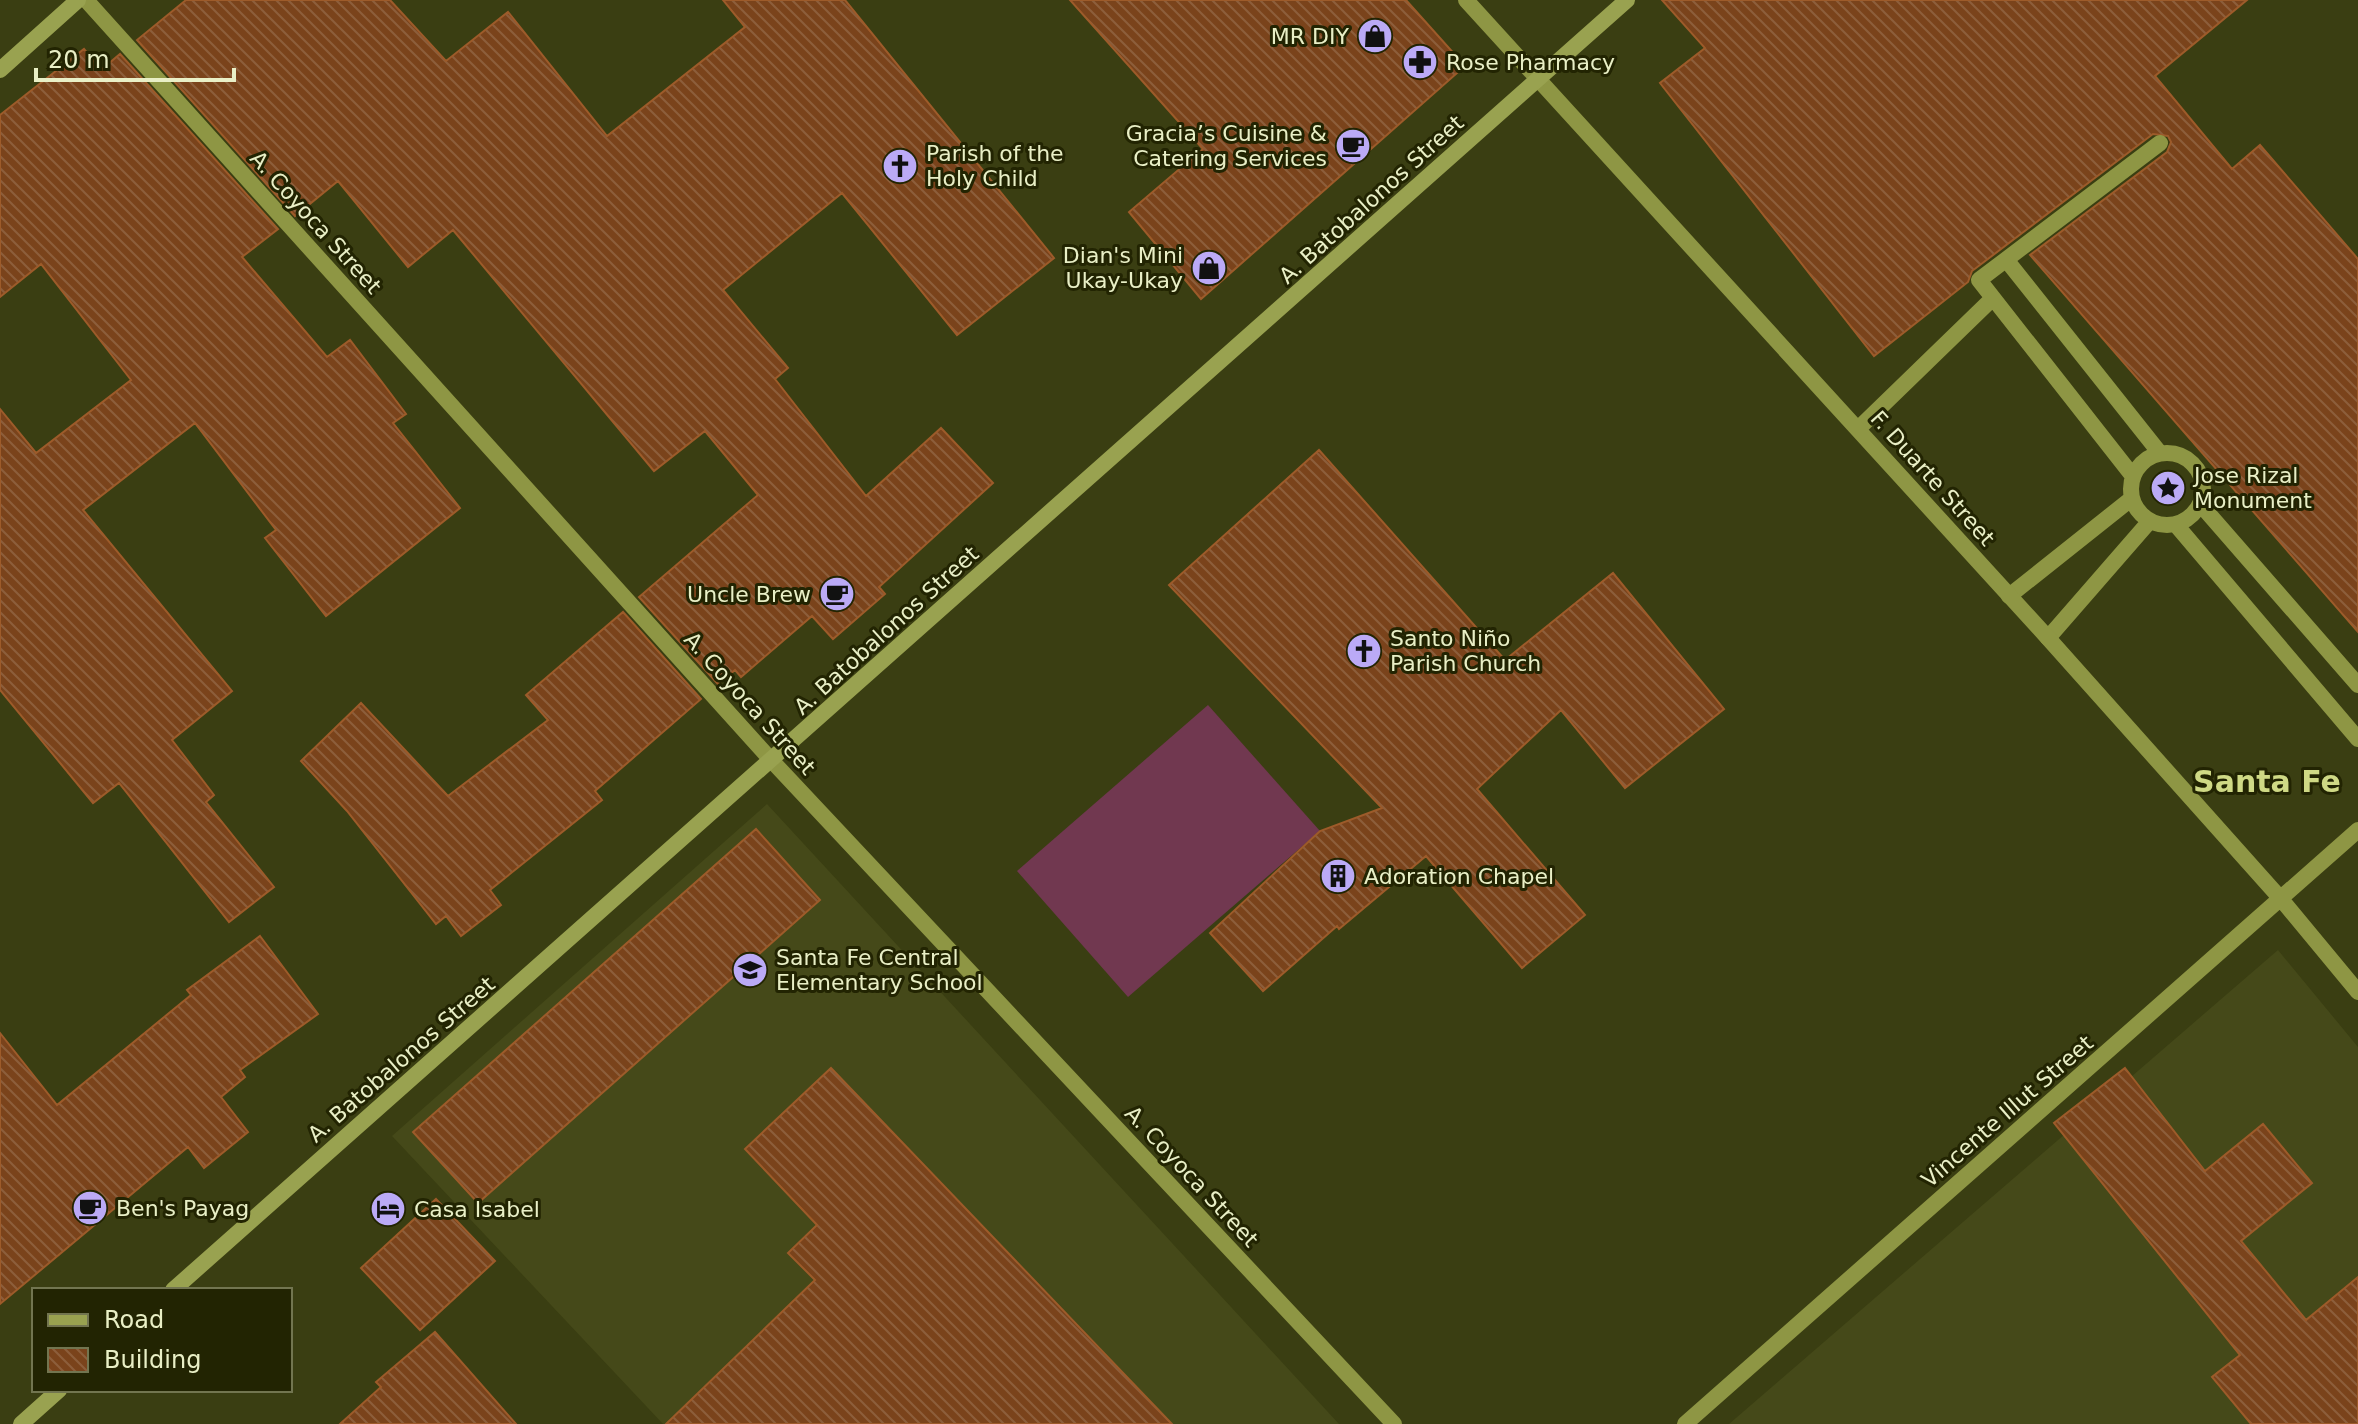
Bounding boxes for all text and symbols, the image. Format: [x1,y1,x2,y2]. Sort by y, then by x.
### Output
shop icon: MR DIY [1356,17,1394,55]
place label: MR DIY [1271,24,1350,49]
scale bar [36,32,234,82]
pharmacy icon: Rose Pharmacy [1401,43,1439,81]
text: 20 m [48,46,110,74]
place label: Rose Pharmacy [1446,50,1615,75]
street label: A. Batobalonos Street [1274,110,1469,289]
place label: Gracia’s Cuisine & Catering Services [1126,121,1327,171]
cafe icon: Gracia’s Cuisine & Catering Services [1334,127,1372,165]
place label: Parish of the Holy Child [926,141,1064,191]
street label: A. Coyoca Street [245,146,387,299]
church icon: Parish of the Holy Child [881,147,919,185]
place label: Dian's Mini Ukay-Ukay [1063,243,1183,293]
shop icon: Dian's Mini Ukay-Ukay [1190,249,1228,287]
street label: F. Duarte Street [1866,406,2000,551]
place label: Jose Rizal Monument [2192,463,2312,513]
place icon: Jose Rizal Monument [2149,469,2187,507]
street label: A. Batobalonos Street [789,541,984,720]
cafe icon: Uncle Brew [818,575,856,613]
place label: Uncle Brew [687,582,811,607]
place label: Santo Niño Parish Church [1390,626,1541,676]
street label: A. Coyoca Street [679,627,821,780]
church icon: Santo Niño Parish Church [1345,632,1383,670]
district label: Santa Fe [2193,764,2341,799]
building icon: Adoration Chapel [1319,857,1357,895]
place label: Adoration Chapel [1364,864,1554,889]
place label: Santa Fe Central Elementary School [776,945,983,995]
school or university icon: Santa Fe Central Elementary School [731,951,769,989]
street label: A. Batobalonos Street [303,971,500,1147]
street label: Vincente Illut Street [1917,1030,2098,1192]
street label: A. Coyoca Street [1120,1101,1264,1252]
cafe icon: Ben's Payag [71,1189,109,1227]
hotel icon: Casa Isabel [369,1190,407,1228]
place label: Ben's Payag [116,1196,249,1221]
place label: Casa Isabel [414,1197,540,1222]
legend [32,1288,292,1392]
text: Road [104,1306,164,1334]
text: Building [104,1346,201,1374]

